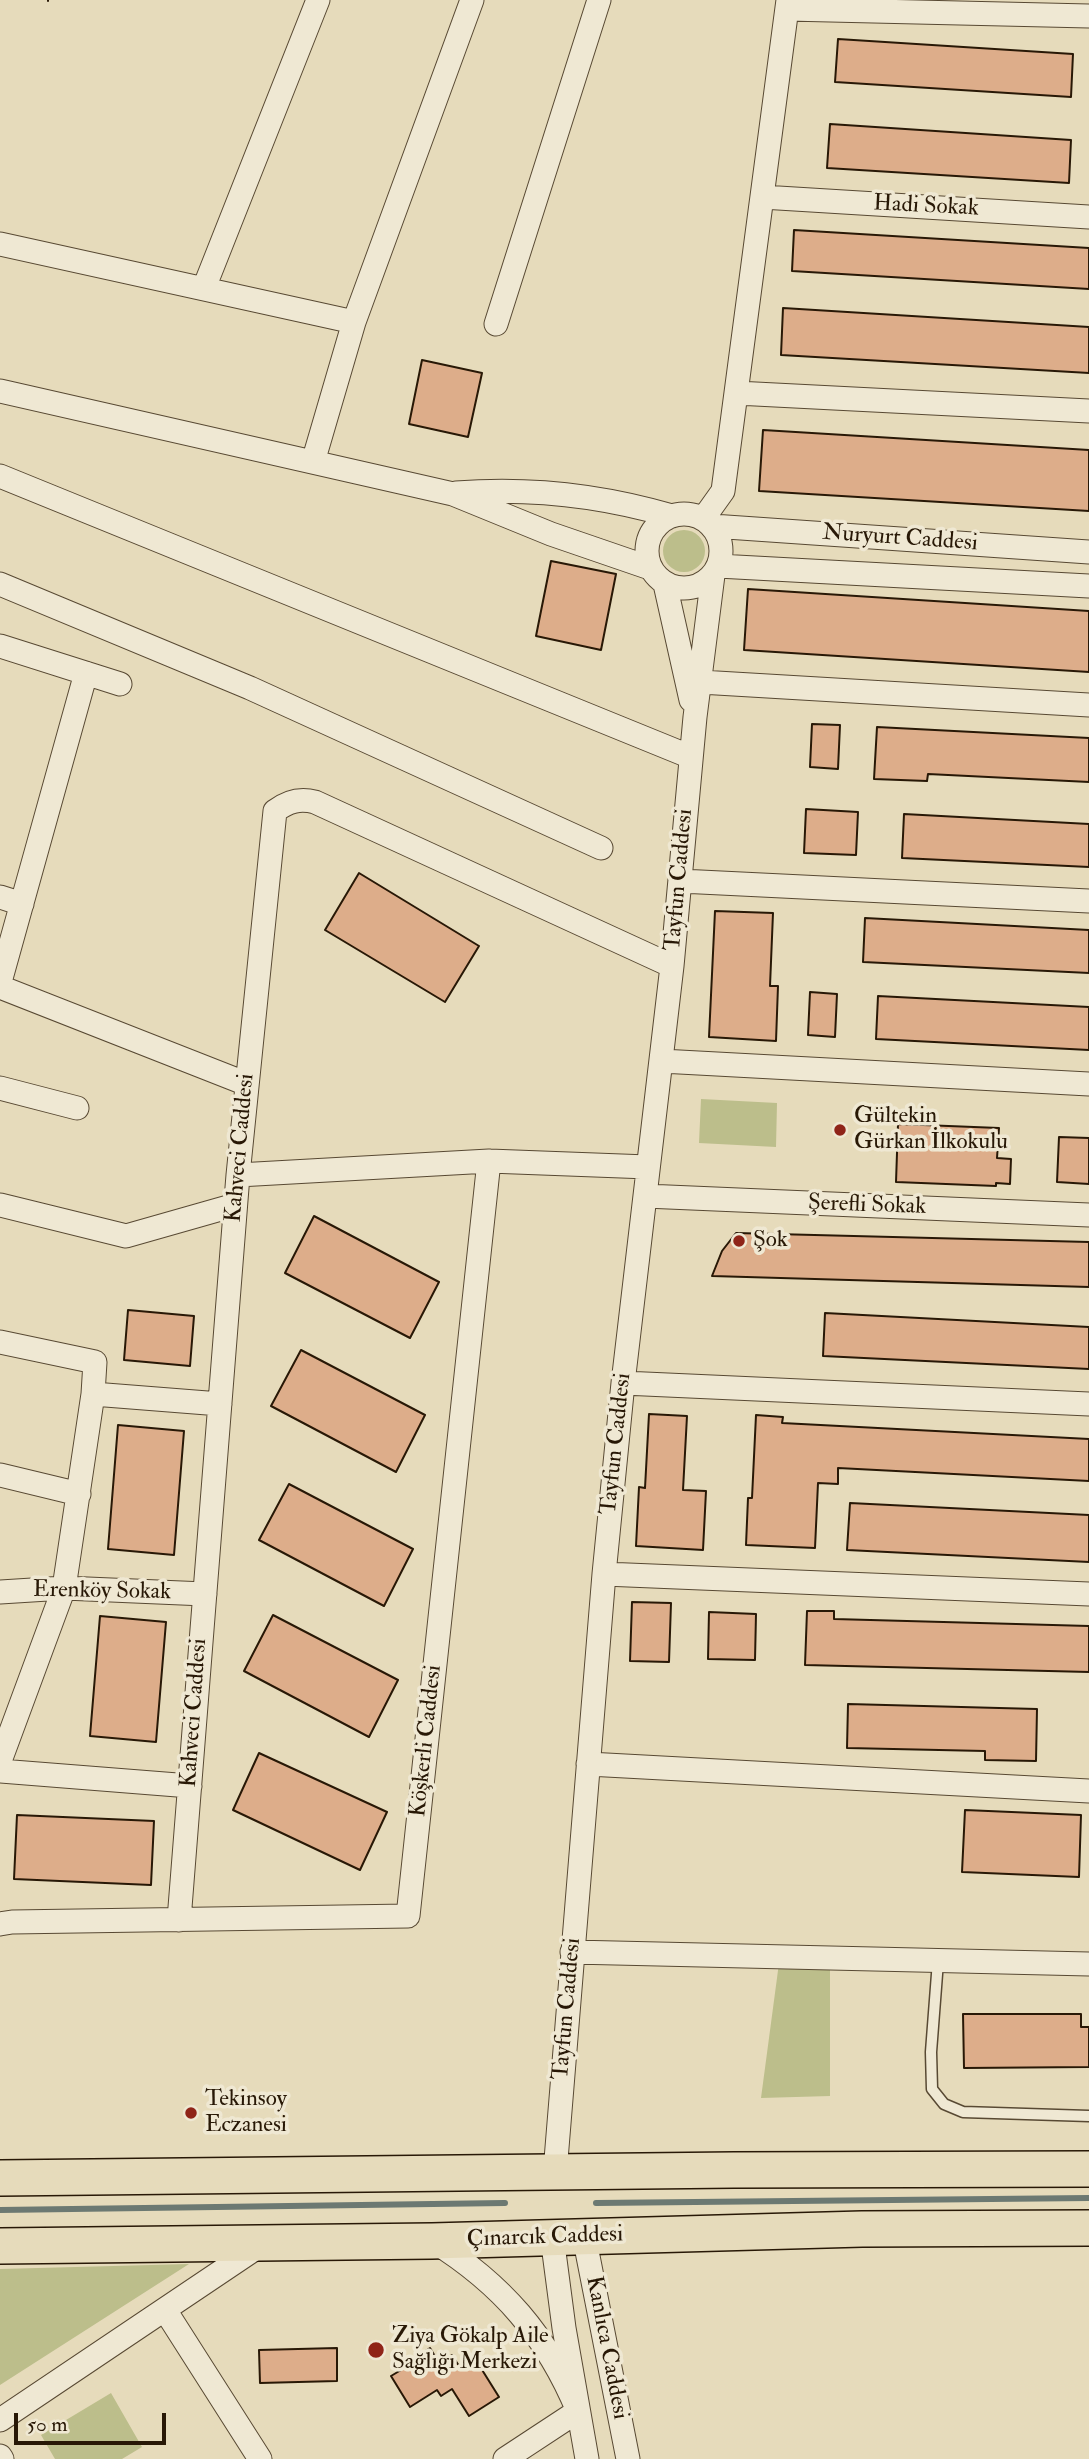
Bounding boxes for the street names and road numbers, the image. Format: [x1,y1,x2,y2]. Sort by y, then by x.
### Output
street label: Hadi Sokak [873,190,979,224]
street label: Nuryurt Caddesi [821,520,979,558]
street label: Tayfun Caddesi [660,808,700,952]
street label: Kahveci Caddesi [221,1072,261,1224]
street label: Şerefli Sokak [807,1190,927,1222]
street label: Tayfun Caddesi [596,1372,638,1516]
street label: Erenköy Sokak [33,1577,171,1607]
street label: Kahveci Caddesi [176,1638,214,1788]
street label: Köşkerli Caddesi [405,1664,449,1818]
street label: Tayfun Caddesi [548,1937,588,2081]
street label: Çınarcık Caddesi [466,2221,624,2255]
street label: Kanlıca Caddesi [579,2274,633,2422]

